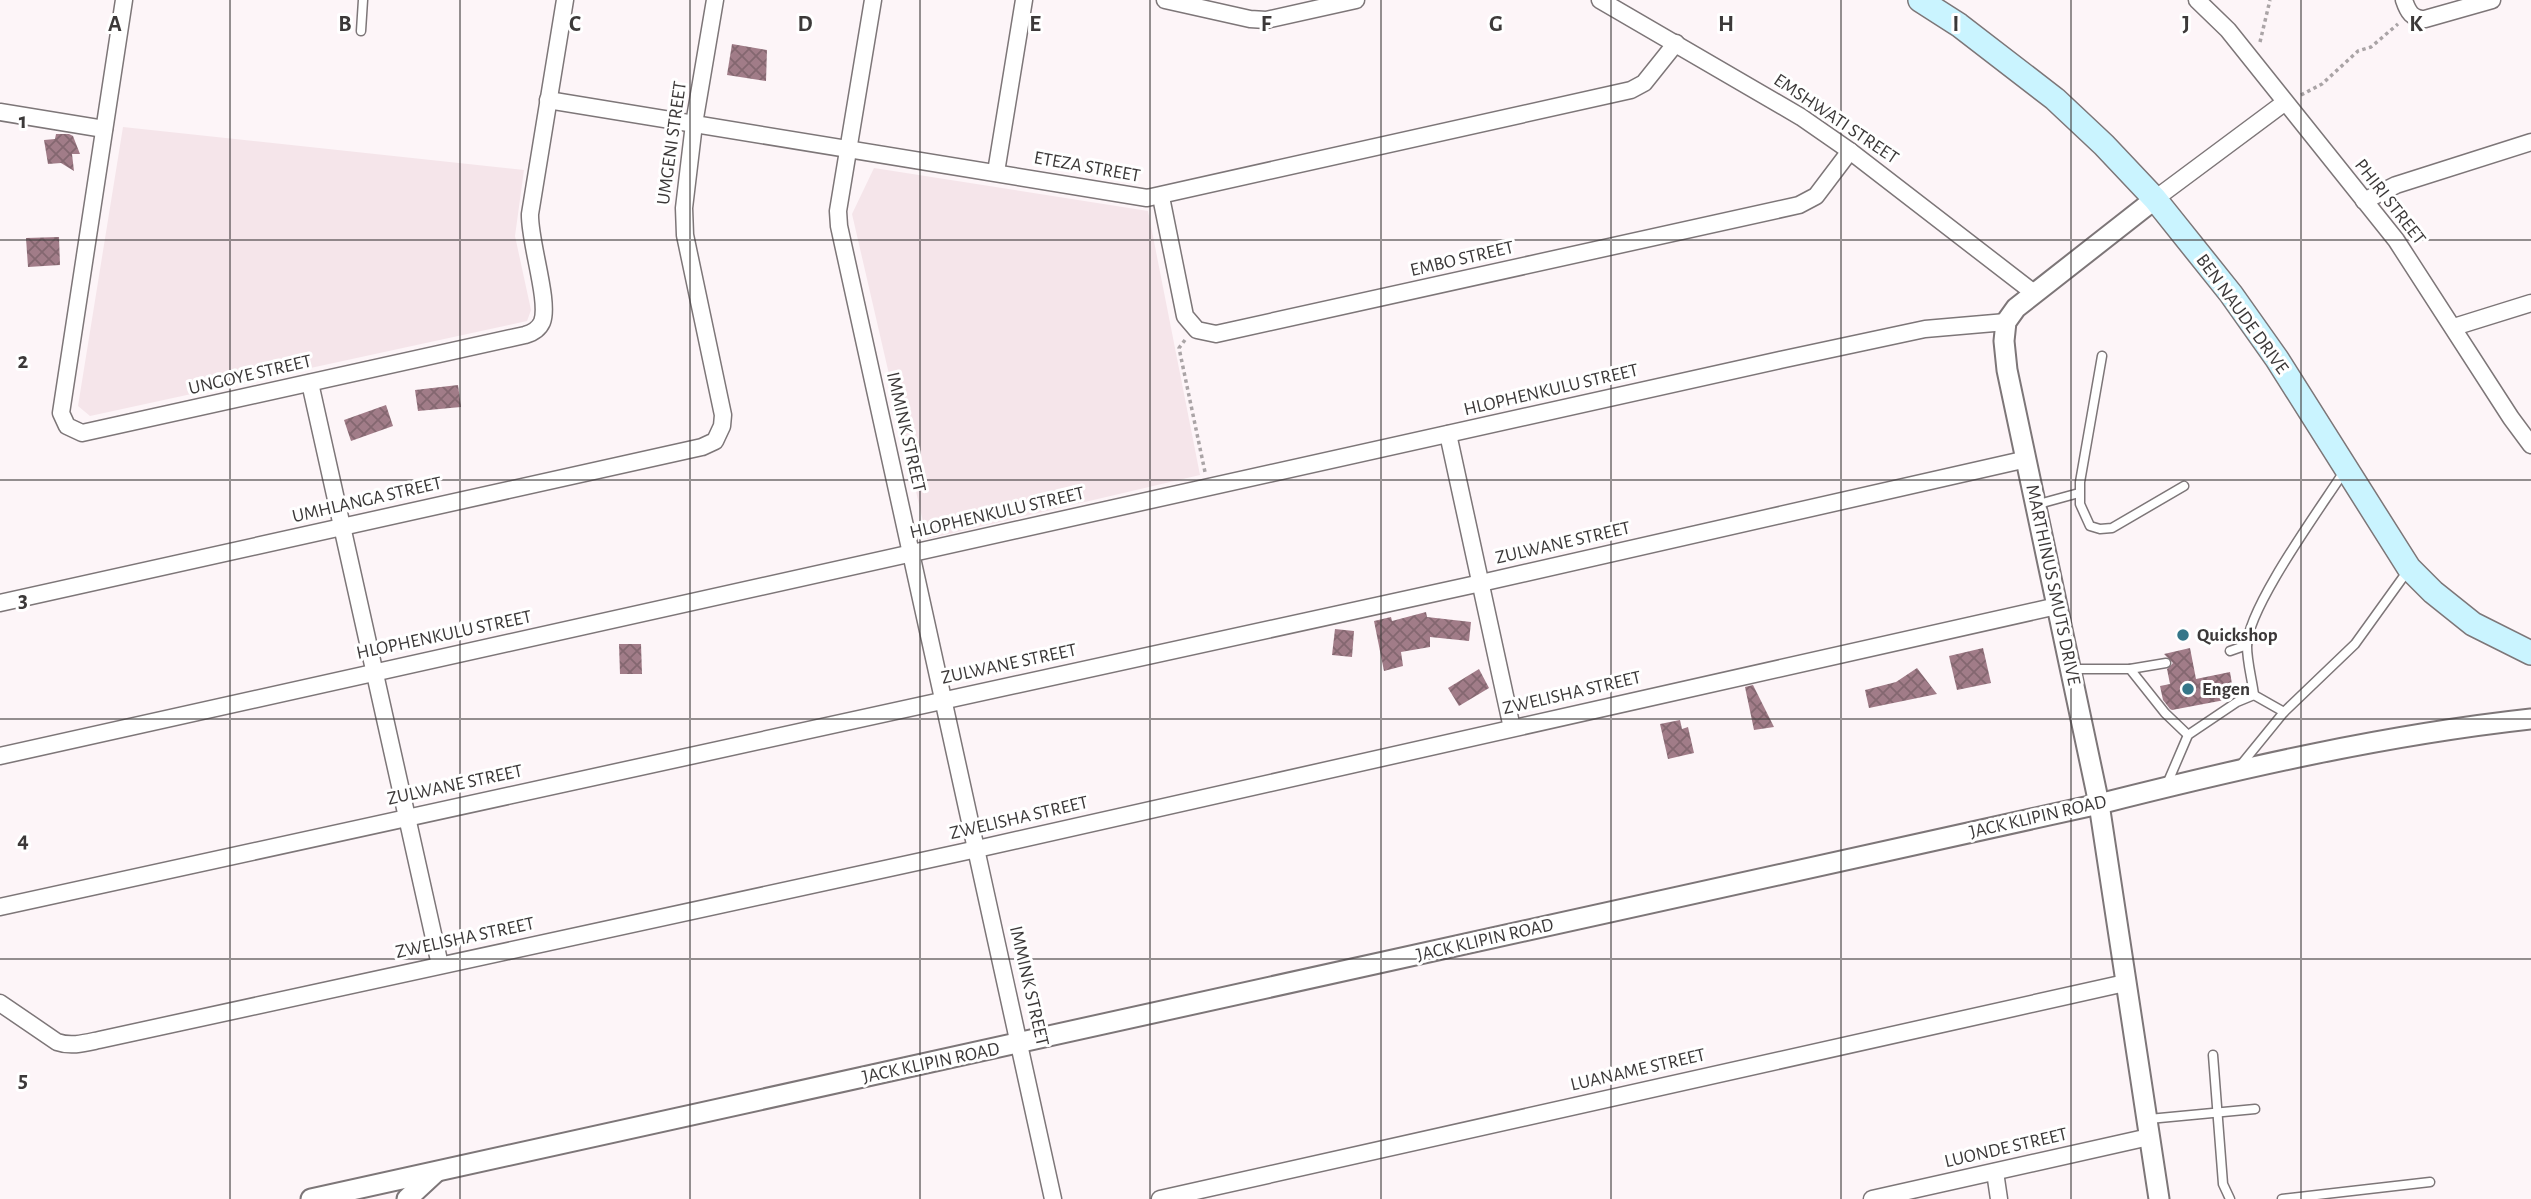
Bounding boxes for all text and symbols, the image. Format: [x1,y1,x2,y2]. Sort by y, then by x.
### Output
text: A [108,13,122,36]
text: B [338,13,352,36]
text: C [569,13,581,36]
text: D [797,13,813,36]
text: E [1029,13,1041,36]
text: F [1261,13,1272,36]
text: G [1489,13,1503,36]
text: H [1718,13,1734,36]
text: I [1953,13,1959,36]
text: J [2182,13,2190,36]
text: K [2409,13,2423,36]
street label: EMSHWATI STREET [1770,70,1902,168]
street label: UMGENI STREET [654,80,690,206]
text: 1 [19,110,27,133]
street label: ETEZA STREET [1032,148,1142,186]
street label: PHIRI STREET [2351,156,2429,248]
street label: EMBO STREET [1408,238,1516,280]
street label: BEN NAUDE DRIVE [2192,251,2292,377]
text: 2 [18,350,29,373]
street label: UNGOYE STREET [187,352,313,398]
street label: HLOPHENKULU STREET [1462,361,1640,419]
street label: IMMINK STREET [883,370,929,494]
street label: UMHLANGA STREET [290,474,444,526]
street label: MARTHINUS SMUTS DRIVE [2022,483,2084,687]
street label: HLOPHENKULU STREET [908,484,1086,542]
street label: ZULWANE STREET [1494,518,1632,568]
text: 3 [18,589,28,612]
street label: HLOPHENKULU STREET [355,607,533,663]
place label: Quickshop [2197,626,2278,645]
marker: Quickshop [2175,627,2191,643]
street label: ZULWANE STREET [940,640,1078,688]
street label: ZWELISHA STREET [1501,668,1643,718]
place label: Engen [2202,680,2250,699]
marker: Engen [2180,681,2196,697]
street label: ZULWANE STREET [386,761,524,809]
street label: JACK KLIPIN ROAD [1968,792,2108,842]
street label: ZWELISHA STREET [948,793,1090,843]
text: 4 [17,829,29,852]
street label: ZWELISHA STREET [394,914,536,962]
street label: JACK KLIPIN ROAD [1415,915,1555,965]
street label: IMMINK STREET [1006,924,1052,1048]
street label: JACK KLIPIN ROAD [861,1039,1001,1087]
street label: LUANAME STREET [1569,1045,1707,1095]
text: 5 [18,1069,28,1092]
street label: LUONDE STREET [1943,1125,2069,1171]

